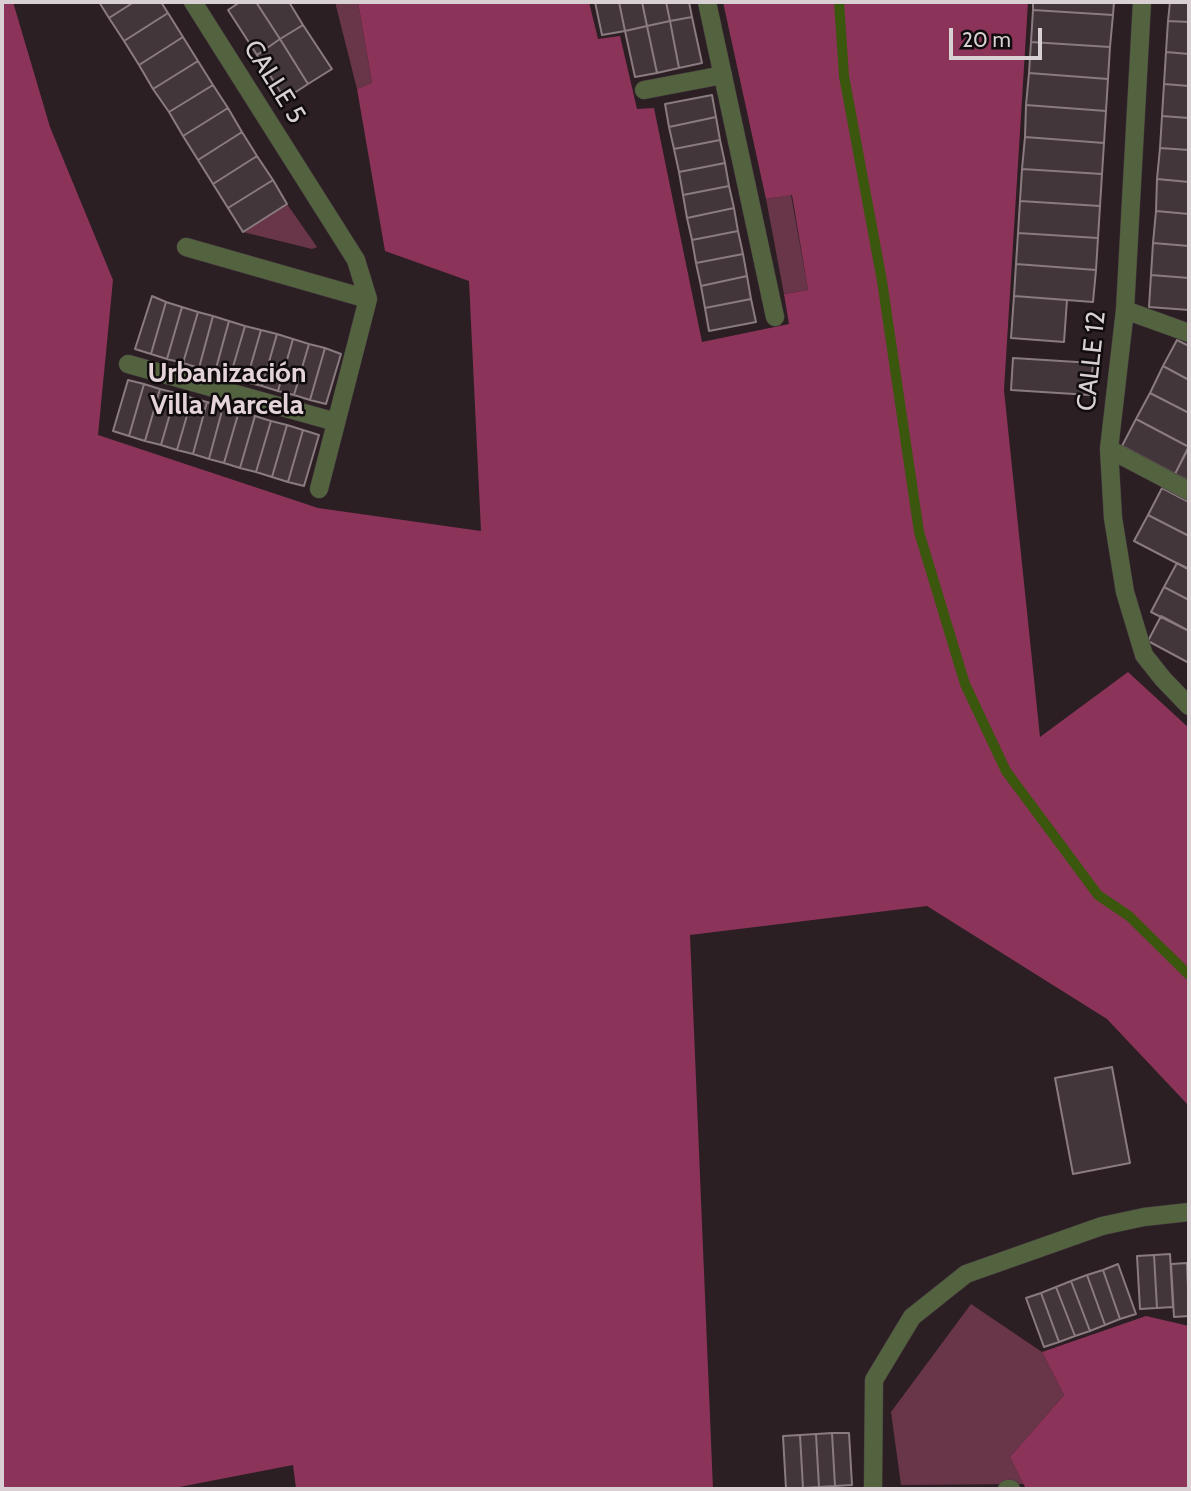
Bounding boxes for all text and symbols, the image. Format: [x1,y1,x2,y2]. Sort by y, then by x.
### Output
scale bar [953,14,1046,58]
text: 20 m [962,27,1011,52]
street label: CALLE 5 [236,35,312,129]
street label: CALLE 12 [1071,309,1113,413]
district label: Urbanización Villa Marcela [147,357,307,423]

